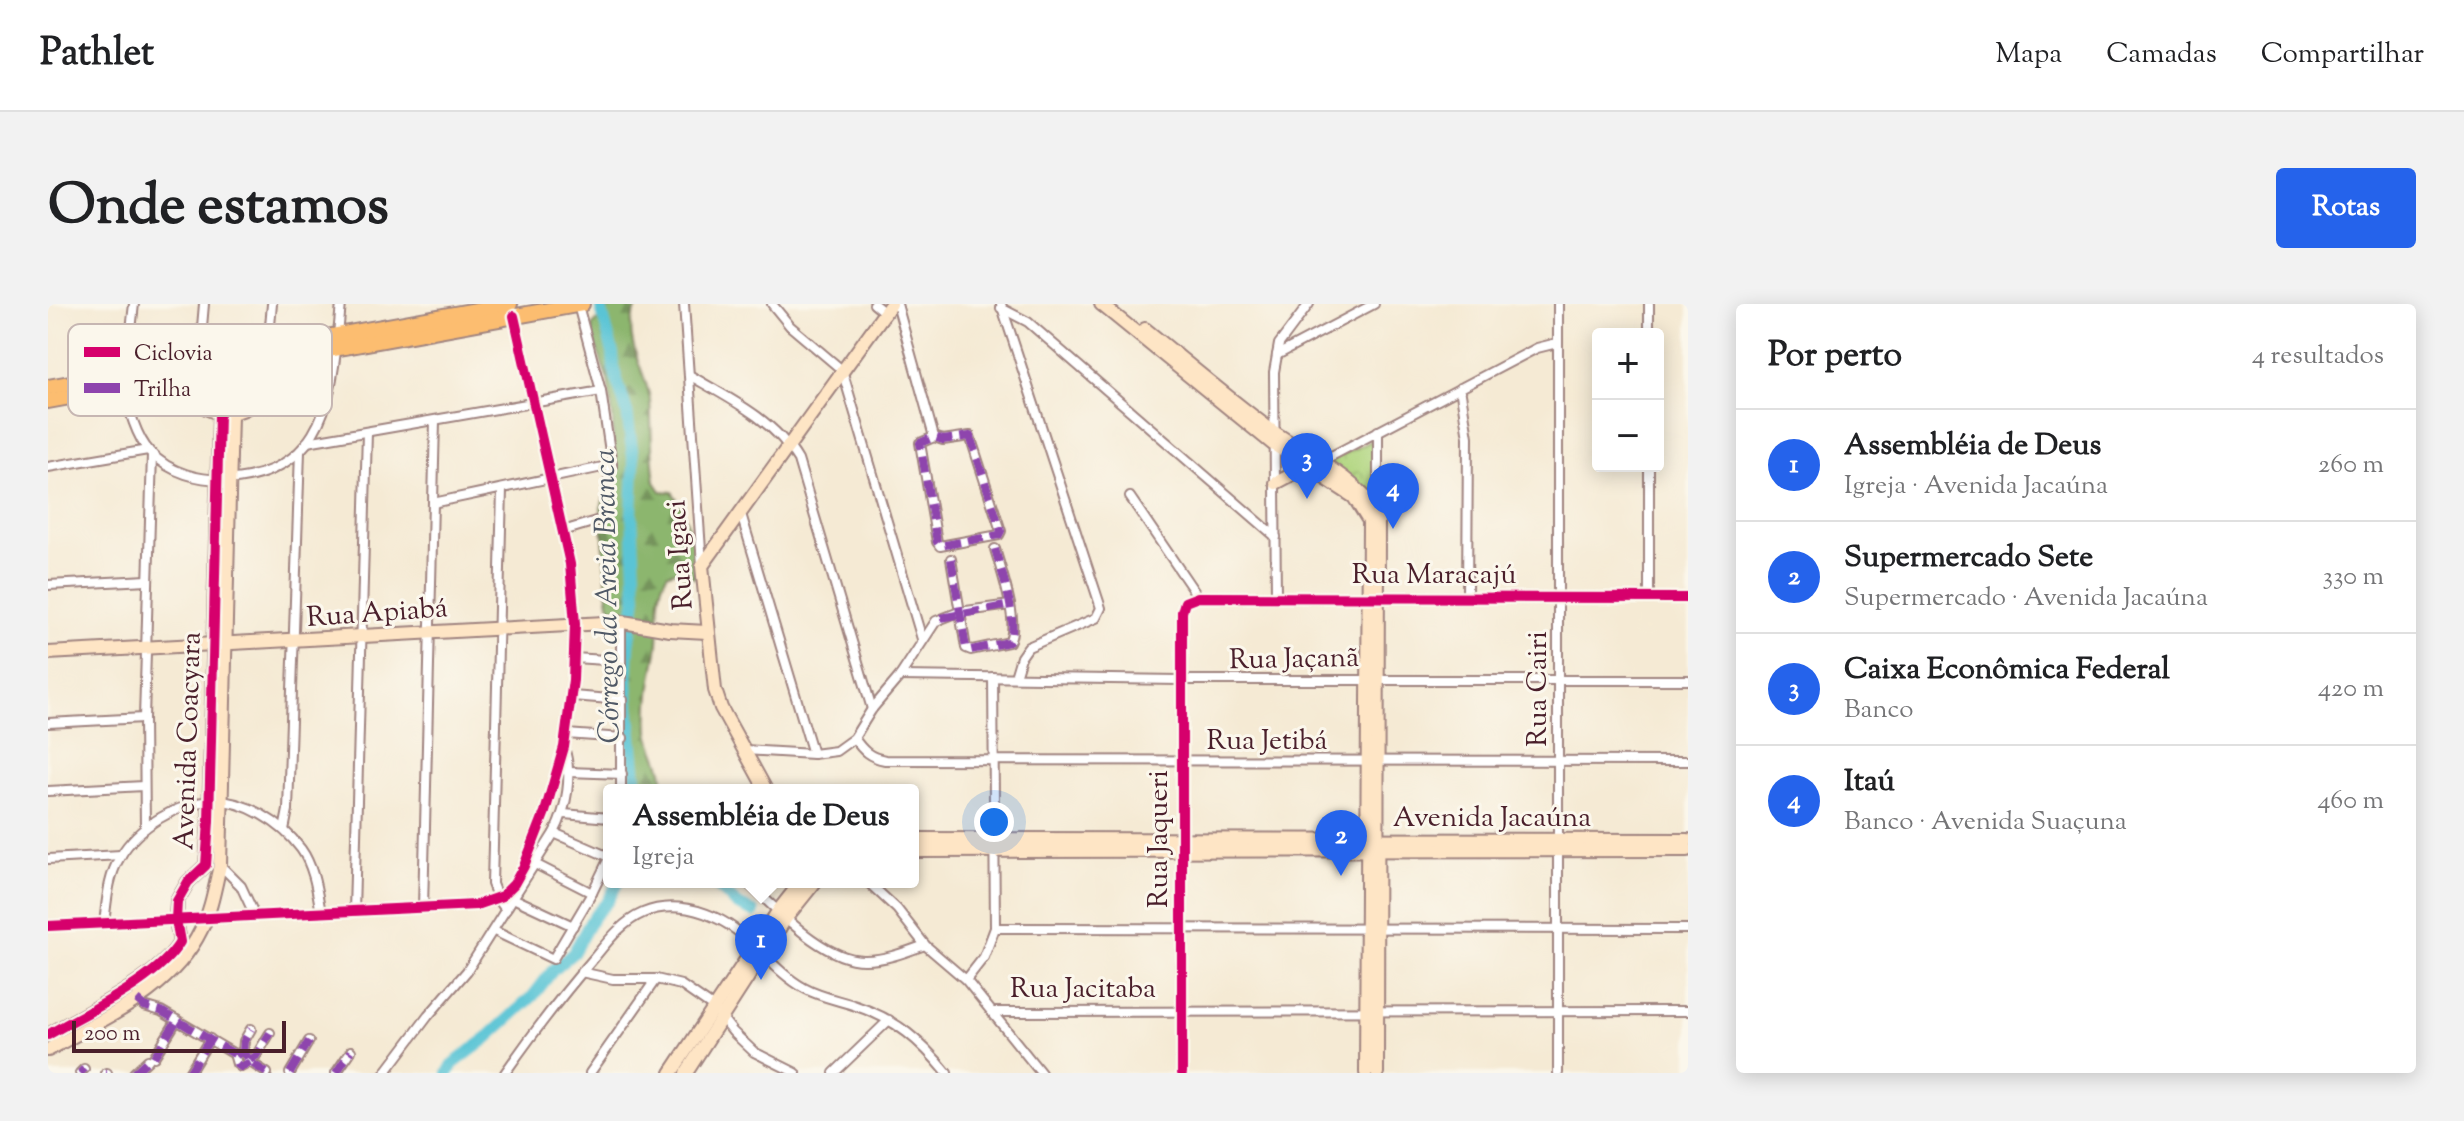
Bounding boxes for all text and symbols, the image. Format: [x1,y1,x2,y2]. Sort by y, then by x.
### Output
text: Pathlet [40,28,154,82]
text: Mapa [1995,35,2062,75]
text: Camadas [2106,35,2217,75]
text: Compartilhar [2261,35,2424,75]
text: Onde estamos [48,168,389,249]
button: Rotas [2276,168,2416,248]
legend [68,324,332,416]
map controls [1592,328,1664,472]
button: + [1592,328,1664,400]
text: Por perto [1768,332,1902,381]
text: 4 resultados [2252,338,2384,375]
text: Ciclovia [134,339,213,371]
text: Trilha [134,375,191,407]
button: − [1592,400,1664,472]
text: Assembléia de Deus [1844,425,2101,468]
pin: 3 [1281,433,1333,499]
text: 1 [1790,447,1798,484]
text: 260 m [2318,447,2384,484]
water label: Córrego da Areia Branca [584,448,633,744]
pin: 4 [1367,463,1419,529]
text: Igreja · Avenida Jacaúna [1844,468,2108,505]
street label: Rua Igaci [657,498,705,611]
text: Supermercado Sete [1844,537,2093,580]
street label: Rua Maracajú [1352,556,1516,596]
text: 2 [1788,559,1800,596]
text: 330 m [2322,559,2384,596]
text: Supermercado · Avenida Jacaúna [1844,580,2208,617]
street label: Rua Apiabá [305,589,449,639]
street label: Avenida Coacyara [165,631,213,851]
street label: Rua Cairi [1519,631,1559,747]
street label: Rua Jaçanã [1229,639,1359,681]
text: Caixa Econômica Federal [1844,649,2170,692]
text: 3 [1789,671,1799,708]
text: 420 m [2318,671,2384,708]
text: Banco [1844,692,1913,729]
street label: Rua Jetibá [1207,722,1327,762]
text: Itaú [1844,761,1895,804]
street label: Rua Jaqueri [1140,770,1180,908]
text: 4 [1787,783,1801,820]
text: 460 m [2317,783,2384,820]
popup [603,784,919,888]
text: Assembléia de Deus [632,796,890,839]
street label: Avenida Jacaúna [1393,799,1591,839]
your location [974,802,1014,842]
text: Banco · Avenida Suaçuna [1844,804,2127,841]
pin: 2 [1315,810,1367,876]
text: Igreja [632,839,694,876]
pin: 1 [735,914,787,980]
street label: Rua Jacitaba [1010,970,1156,1010]
scale bar [72,1017,286,1053]
text: 200 m [84,1019,140,1051]

